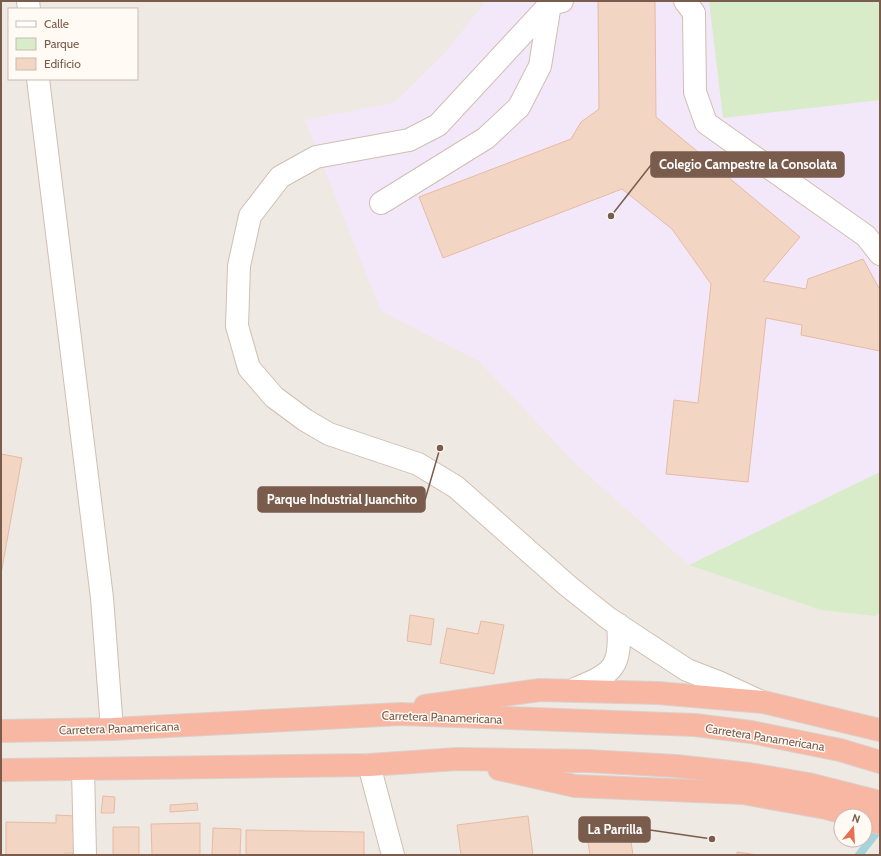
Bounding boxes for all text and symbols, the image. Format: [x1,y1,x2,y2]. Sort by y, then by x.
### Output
legend [8,8,138,80]
text: Calle [44,16,69,31]
text: Parque [44,36,79,51]
text: Edificio [44,56,81,71]
callout: Colegio Campestre la Consolata [651,152,844,177]
text: Colegio Campestre la Consolata [659,156,837,172]
callout: Parque Industrial Juanchito [258,487,425,512]
text: Parque Industrial Juanchito [267,491,418,507]
street label: Carretera Panamericana [381,707,503,727]
street label: Carretera Panamericana [58,718,180,738]
street label: Carretera Panamericana [704,720,826,754]
north arrow [833,808,873,848]
text: N [850,811,862,826]
callout: La Parrilla [579,817,650,842]
text: La Parrilla [588,821,643,837]

